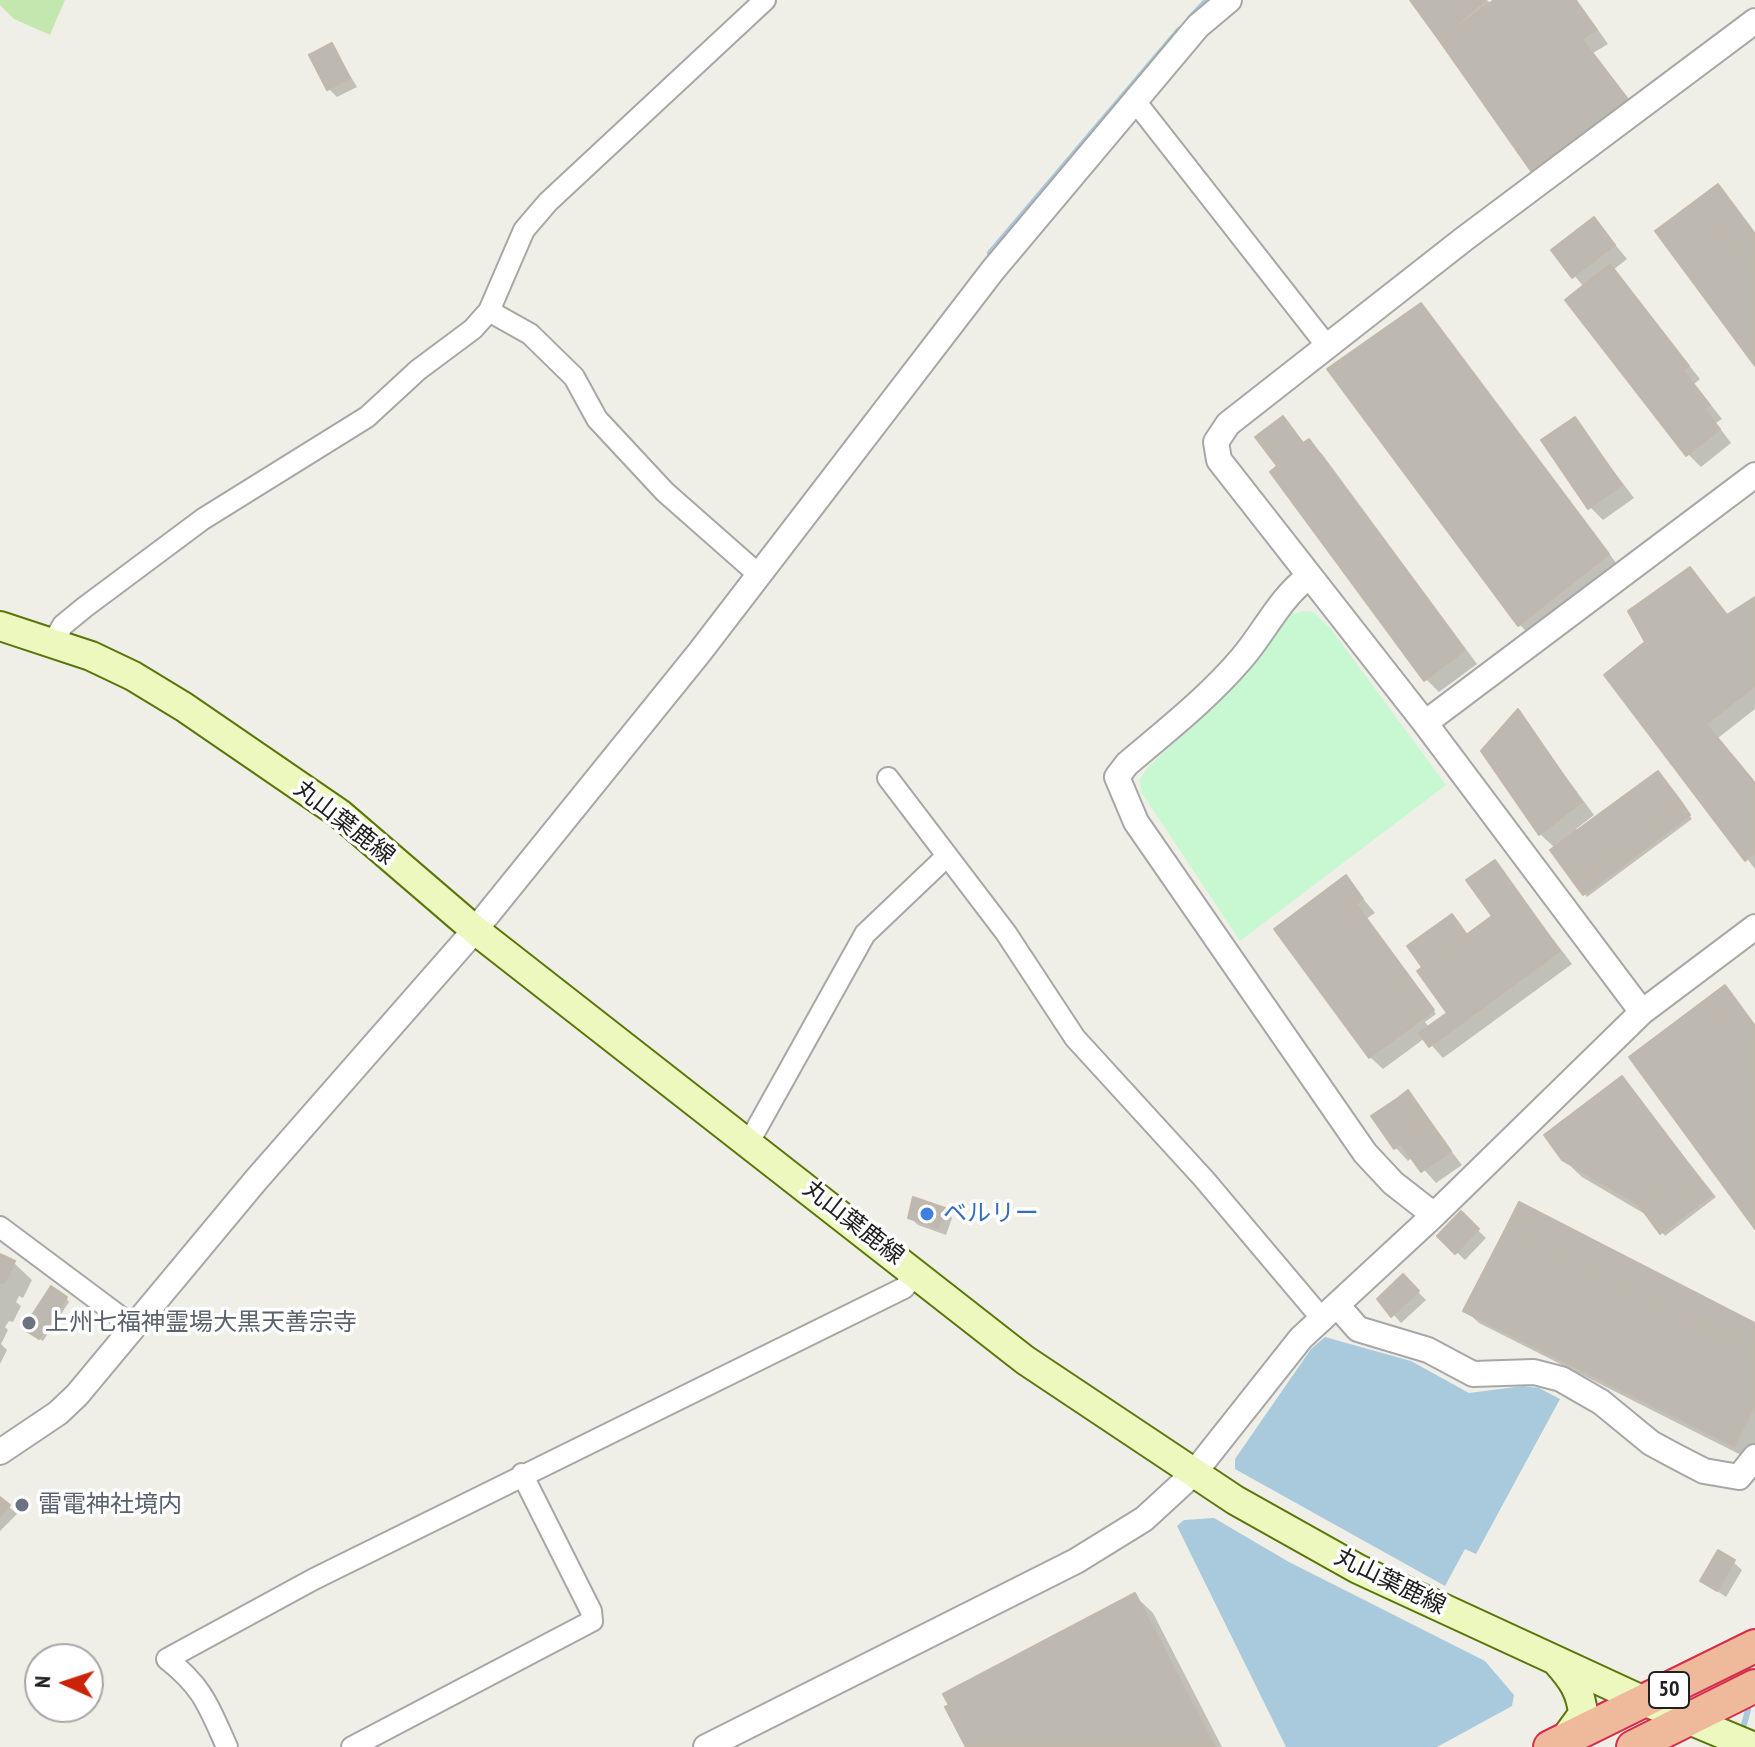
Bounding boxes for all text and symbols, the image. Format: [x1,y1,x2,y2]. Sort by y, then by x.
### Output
street label: 丸山葉鹿線 [288,775,400,871]
street label: 丸山葉鹿線 [797,1175,909,1271]
place label: ベルリー [943,1200,1039,1228]
marker: ベルリー [918,1205,936,1223]
place label: 上州七福神霊場大黒天善宗寺 [45,1309,357,1337]
marker: 上州七福神霊場大黒天善宗寺 [20,1314,38,1332]
place label: 雷電神社境内 [38,1491,182,1519]
marker: 雷電神社境内 [13,1496,31,1514]
street label: 丸山葉鹿線 [1330,1543,1450,1621]
north arrow [24,1643,104,1723]
road number: 50 [1649,1672,1689,1708]
text: N [28,1675,56,1689]

